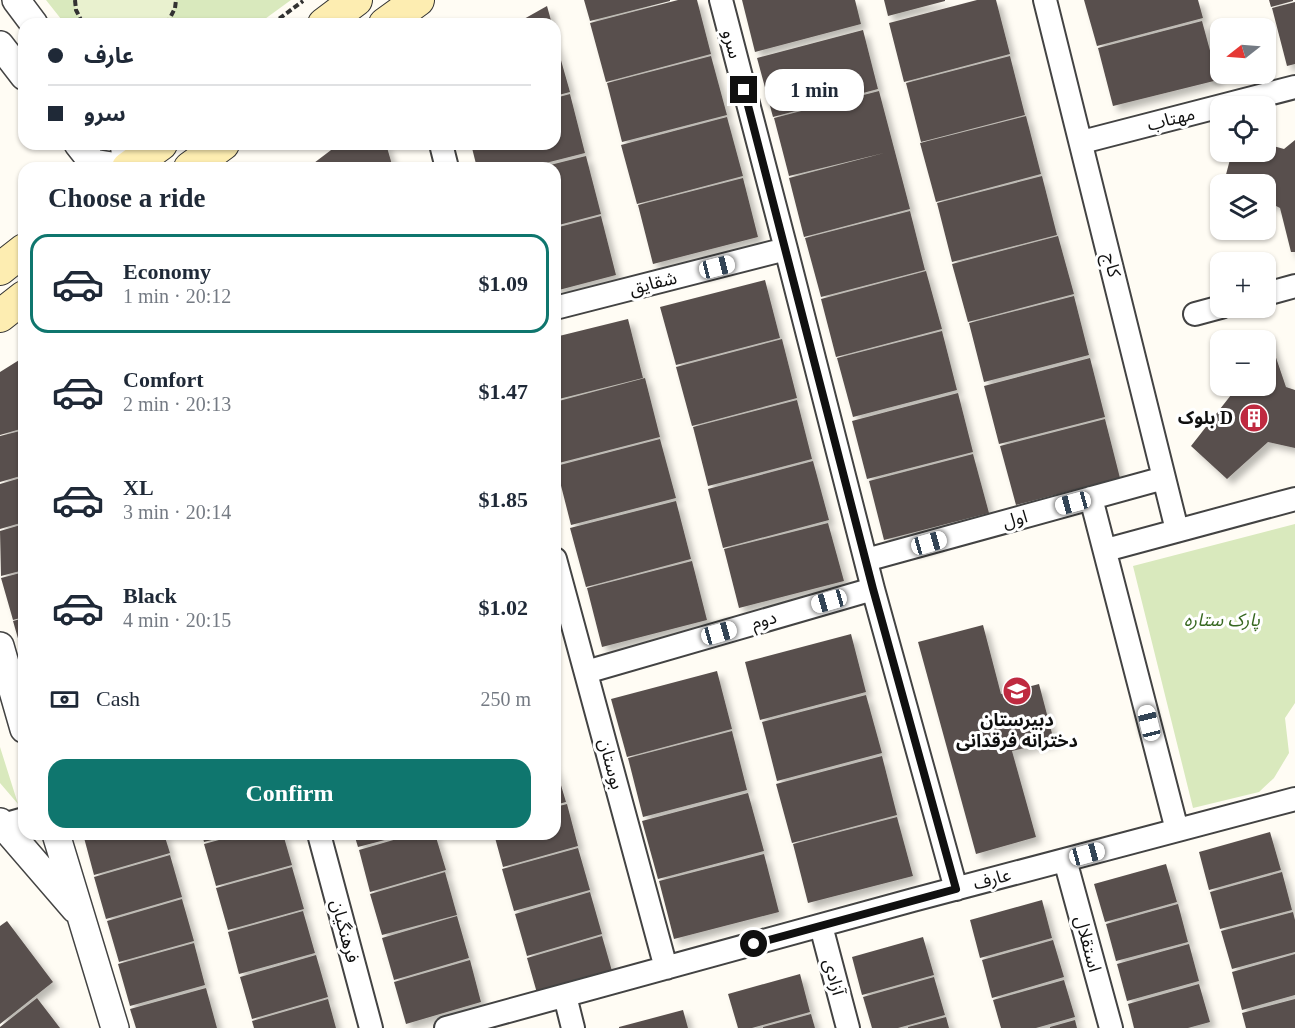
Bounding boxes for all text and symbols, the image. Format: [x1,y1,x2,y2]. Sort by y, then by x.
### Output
north arrow [1210,18,1276,84]
map controls [1210,18,1276,396]
street label: سرو [718,27,745,61]
text: عارف [84,43,134,68]
callout: 1 min [765,69,864,111]
route end [730,76,757,103]
text: 1 min [790,79,839,101]
button: locate [1210,96,1276,162]
text: سرو [84,101,126,126]
street label: مهتاب [1145,103,1197,135]
button: layers [1210,174,1276,240]
text: Choose a ride [48,183,206,213]
street label: کاج [1096,251,1125,280]
button: + [1210,252,1276,318]
car [697,254,737,280]
icon: car [51,257,105,311]
text: Economy [123,259,211,284]
street label: شقایق [627,267,679,300]
text: $1.09 [479,271,528,296]
text: 1 min · 20:12 [123,285,231,307]
button: − [1210,330,1276,396]
icon: car [51,365,105,419]
text: Comfort [123,367,204,392]
text: $1.47 [479,379,528,404]
text: 2 min · 20:13 [123,393,231,415]
building icon: بلوک D [1238,402,1270,434]
place label: بلوک D [1178,408,1233,428]
icon: car [51,473,105,527]
text: XL [123,475,154,500]
text: $1.85 [479,487,528,512]
car [1053,490,1093,516]
text: 3 min · 20:14 [123,501,231,523]
street label: اول [1000,506,1030,533]
car [909,529,949,557]
icon: car [51,581,105,635]
text: Black [123,583,177,608]
car [809,587,849,615]
text: $1.02 [479,595,528,620]
street label: دوم [749,607,780,637]
text: 4 min · 20:15 [123,609,231,631]
park label: پارک ستاره [1184,610,1261,632]
car [699,619,739,647]
school or university icon: دبیرستان دخترانه فرقدانی [1001,675,1033,707]
icon: cash [48,683,81,716]
text: Cash [96,686,140,711]
text: 250 m [480,688,531,710]
car [1136,703,1162,743]
place label: دبیرستان دخترانه فرقدانی [956,710,1078,752]
street label: بوستان [594,736,627,792]
button: Confirm [48,759,531,828]
car [1067,841,1107,867]
street label: عارف [971,864,1013,895]
street label: فرهنگیان [326,897,363,965]
street label: استقلال [1070,914,1105,975]
route start [740,930,767,957]
street label: آزادی [819,957,849,998]

